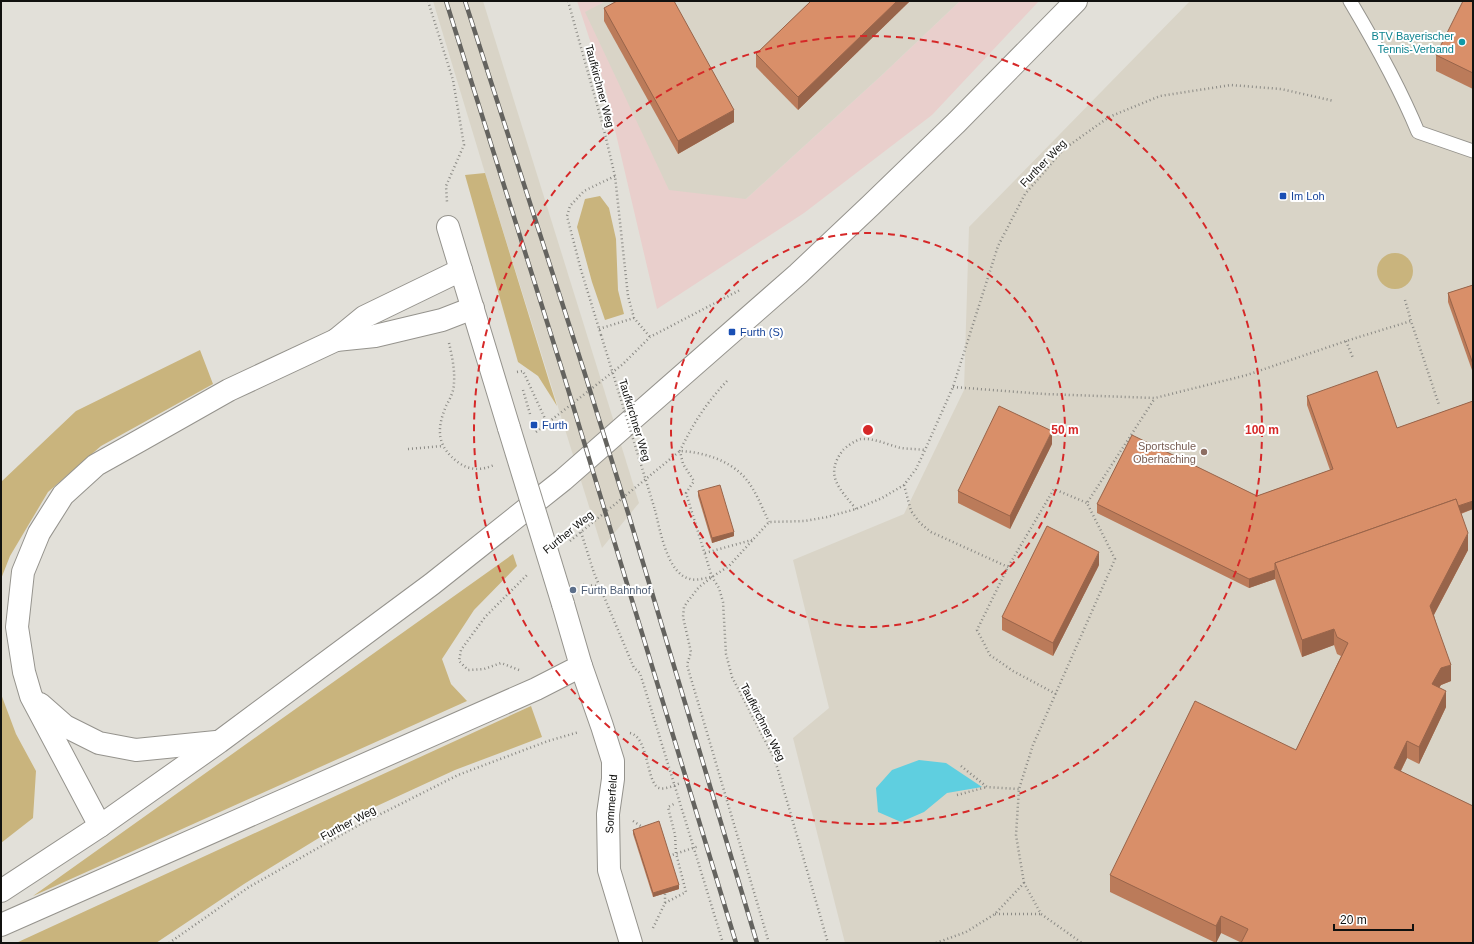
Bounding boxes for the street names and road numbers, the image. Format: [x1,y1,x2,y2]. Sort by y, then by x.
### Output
street label: Taufkirchner Weg [583,43,617,129]
street label: Further Weg [1018,137,1068,189]
street label: Taufkirchner Weg [617,377,653,463]
street label: Further Weg [541,508,595,556]
street label: Taufkirchner Weg [738,681,788,763]
street label: Sommerfeld [603,774,619,834]
street label: Further Weg [318,803,378,843]

